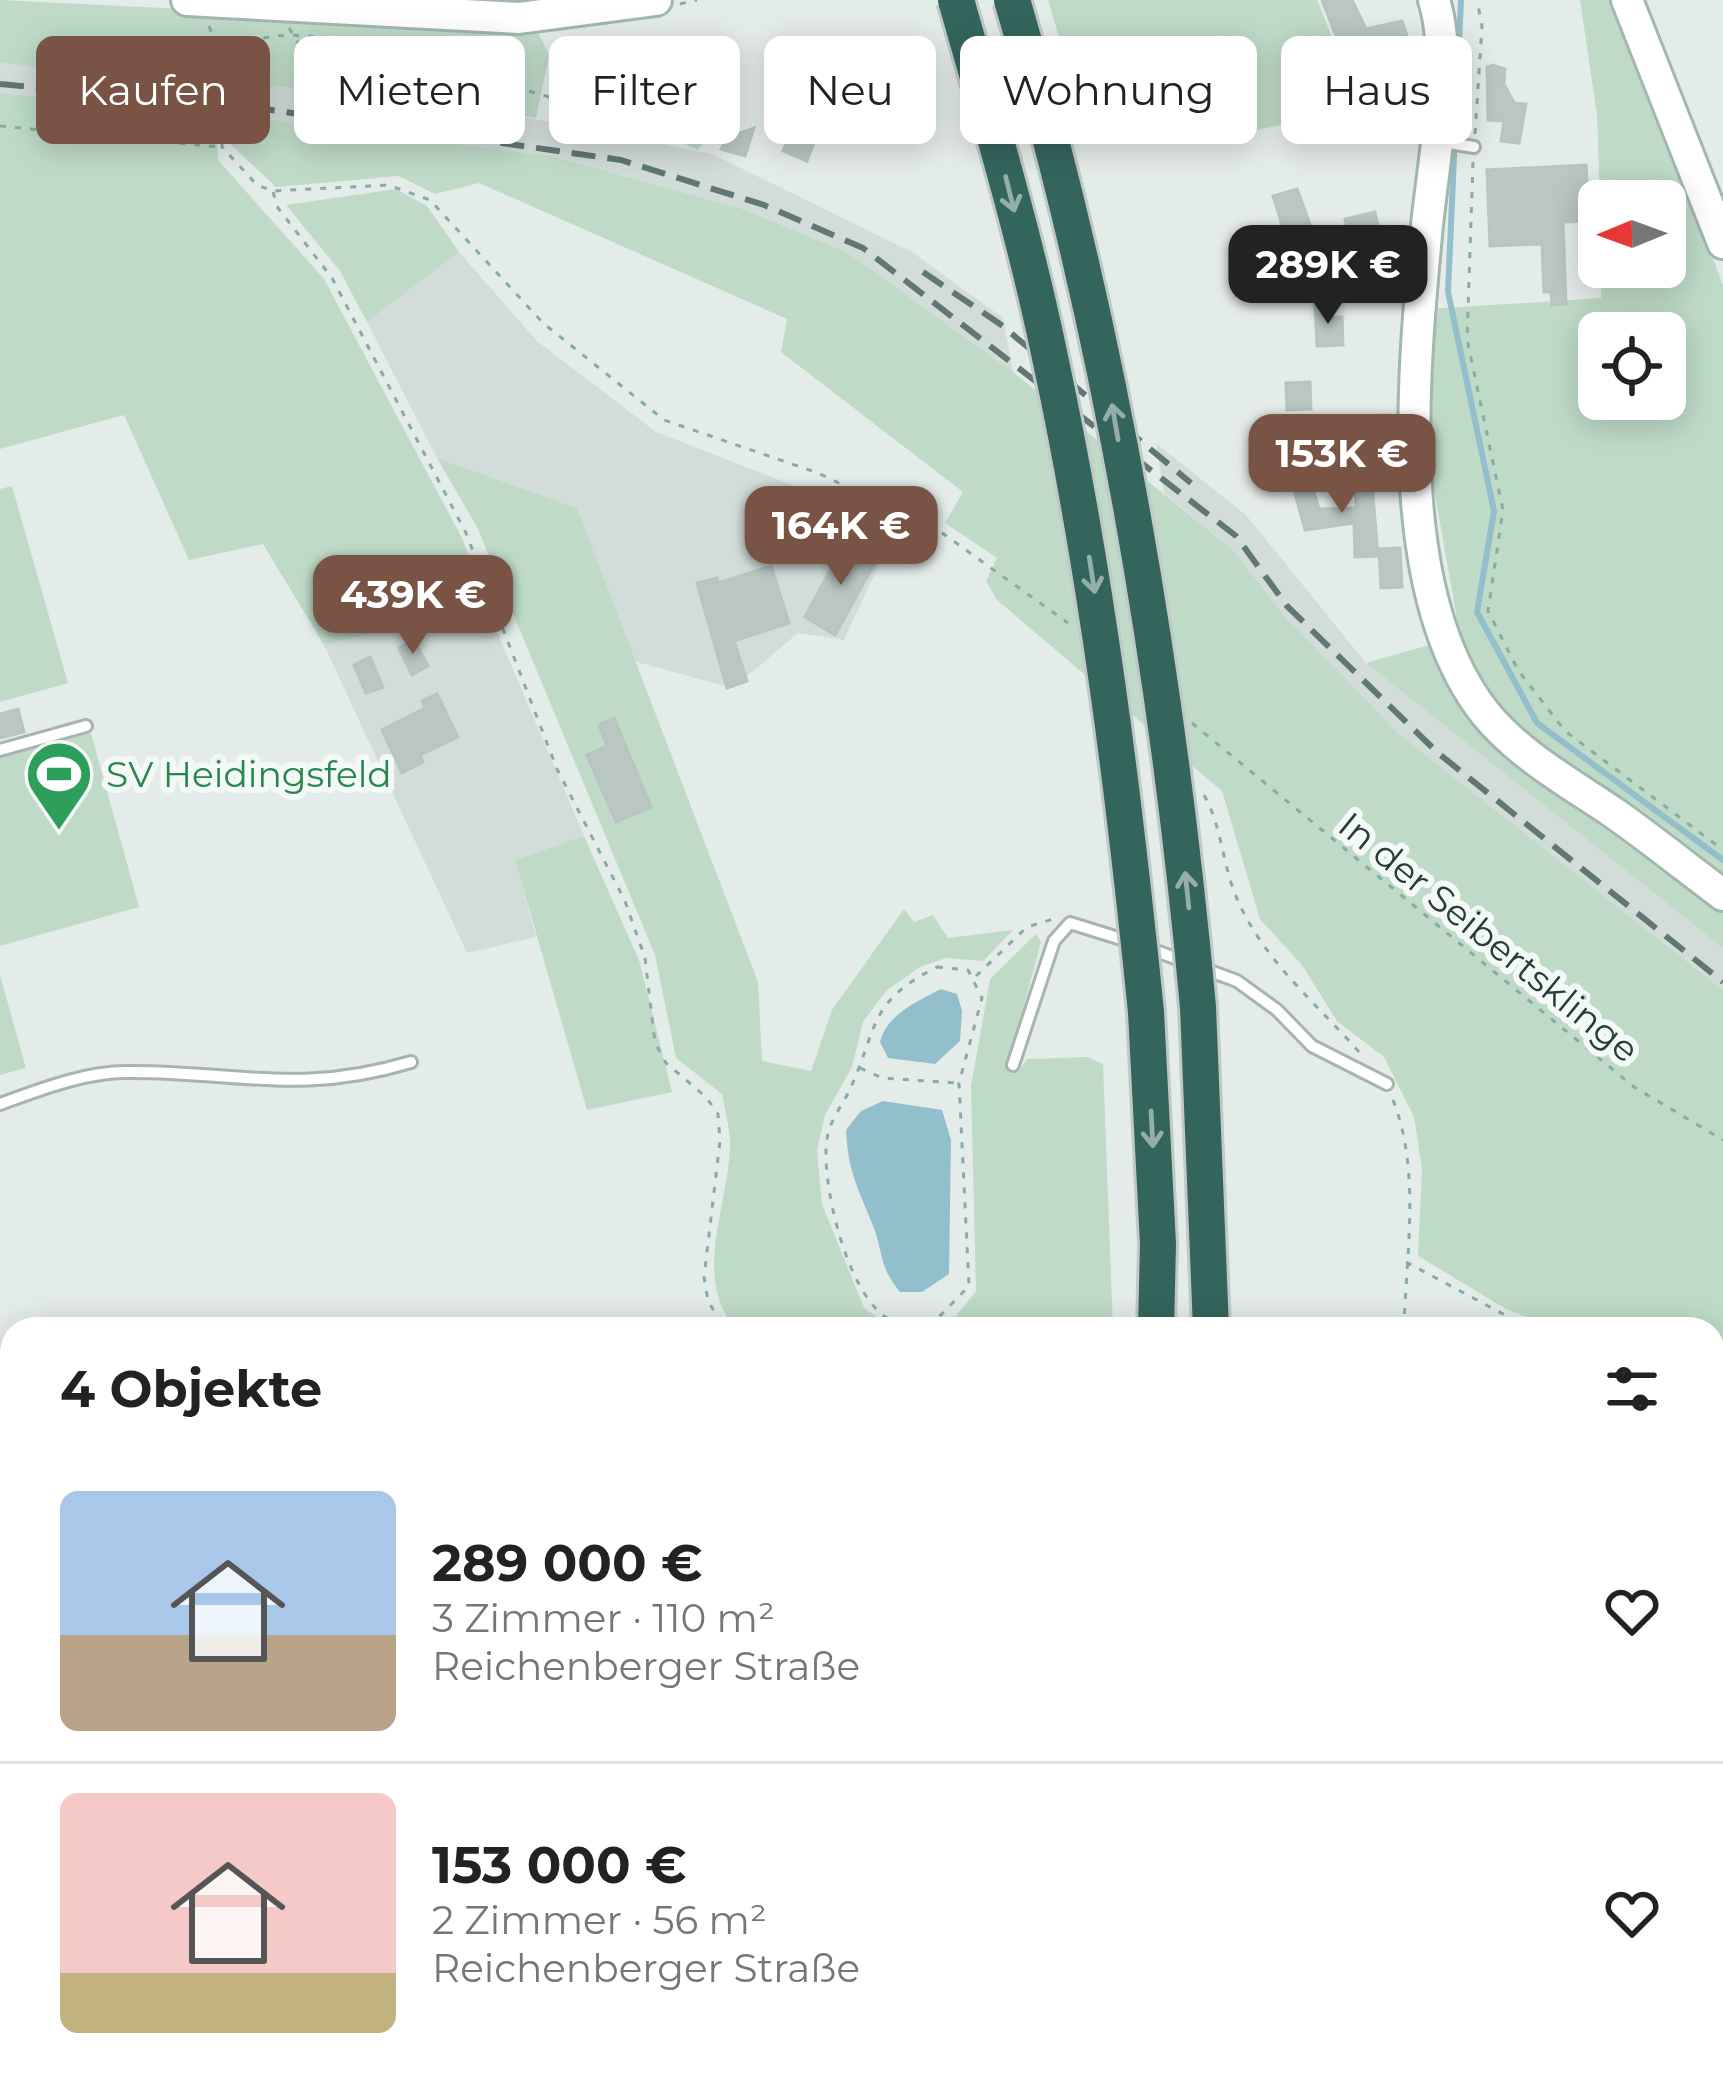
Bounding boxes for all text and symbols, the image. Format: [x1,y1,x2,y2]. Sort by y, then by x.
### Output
chip: Kaufen [36,36,270,144]
chip: Mieten [294,36,525,144]
chip: Filter [549,36,740,144]
chip: Neu [764,36,936,144]
chip: Wohnung [960,36,1257,144]
chip: Haus [1281,36,1472,144]
one-way arrow [1000,174,1022,212]
north arrow [1578,180,1686,288]
map controls [1578,180,1686,420]
pin: 289K € [1230,225,1426,327]
text: 289K € [1255,240,1401,288]
button: locate [1578,312,1686,420]
one-way arrow [1103,403,1126,442]
pin: 153K € [1244,414,1440,516]
text: 153K € [1276,429,1408,477]
pin: 164K € [743,486,939,588]
text: 164K € [772,501,910,549]
pin: 439K € [315,555,511,657]
one-way arrow [1081,555,1104,594]
text: 439K € [340,570,486,618]
sports icon: SV Heidingsfeld [24,739,94,833]
place label: SV Heidingsfeld [106,752,392,796]
street label: In der Seibertsklinge [1330,802,1648,1072]
one-way arrow [1175,871,1198,910]
one-way arrow [1141,1109,1164,1148]
icon: filters [1599,1356,1665,1422]
text: 4 Objekte [60,1358,322,1420]
text: 289 000 € [432,1532,702,1594]
icon: home [156,1539,300,1683]
icon: heart [1599,1578,1665,1644]
text: 3 Zimmer · 110 m² [432,1594,775,1642]
text: Reichenberger Straße [432,1642,860,1690]
text: 153 000 € [432,1834,686,1896]
icon: home [156,1841,300,1985]
icon: heart [1599,1880,1665,1946]
text: 2 Zimmer · 56 m² [432,1896,767,1944]
text: Reichenberger Straße [432,1944,860,1992]

